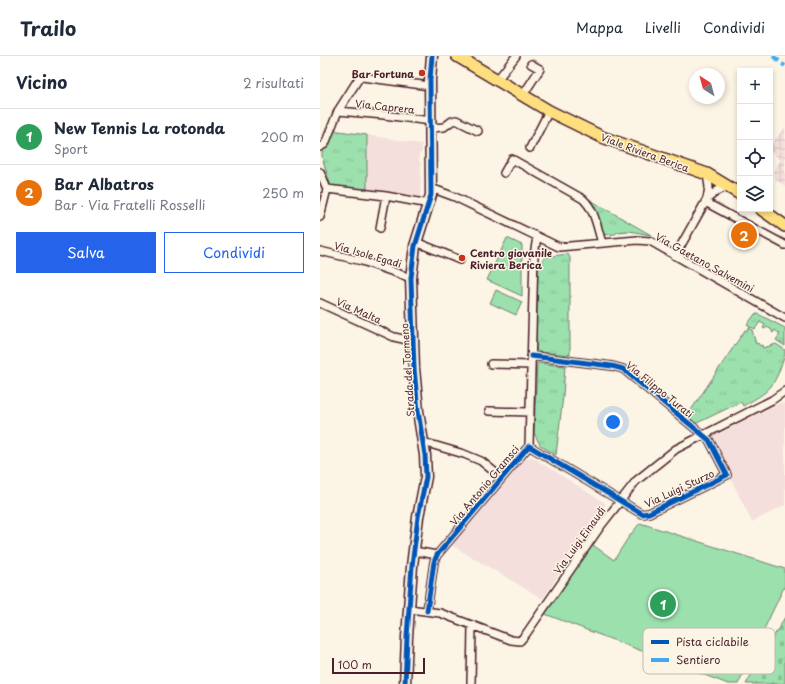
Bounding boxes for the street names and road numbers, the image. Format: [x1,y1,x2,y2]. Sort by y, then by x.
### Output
street label: Via Caprera [355,95,416,117]
street label: Viale Riviera Berica [599,129,692,175]
street label: Via Gaetano Salvemini [653,229,757,296]
street label: Via Isole Egadi [332,237,404,271]
street label: Via Malta [334,293,385,327]
street label: Strada del Tormeno [396,322,418,417]
street label: Via Filippo Turati [623,357,697,421]
street label: Via Antonio Gramsci [446,442,522,528]
street label: Via Luigi Sturzo [642,465,717,511]
street label: Via Luigi Einaudi [549,503,609,577]

